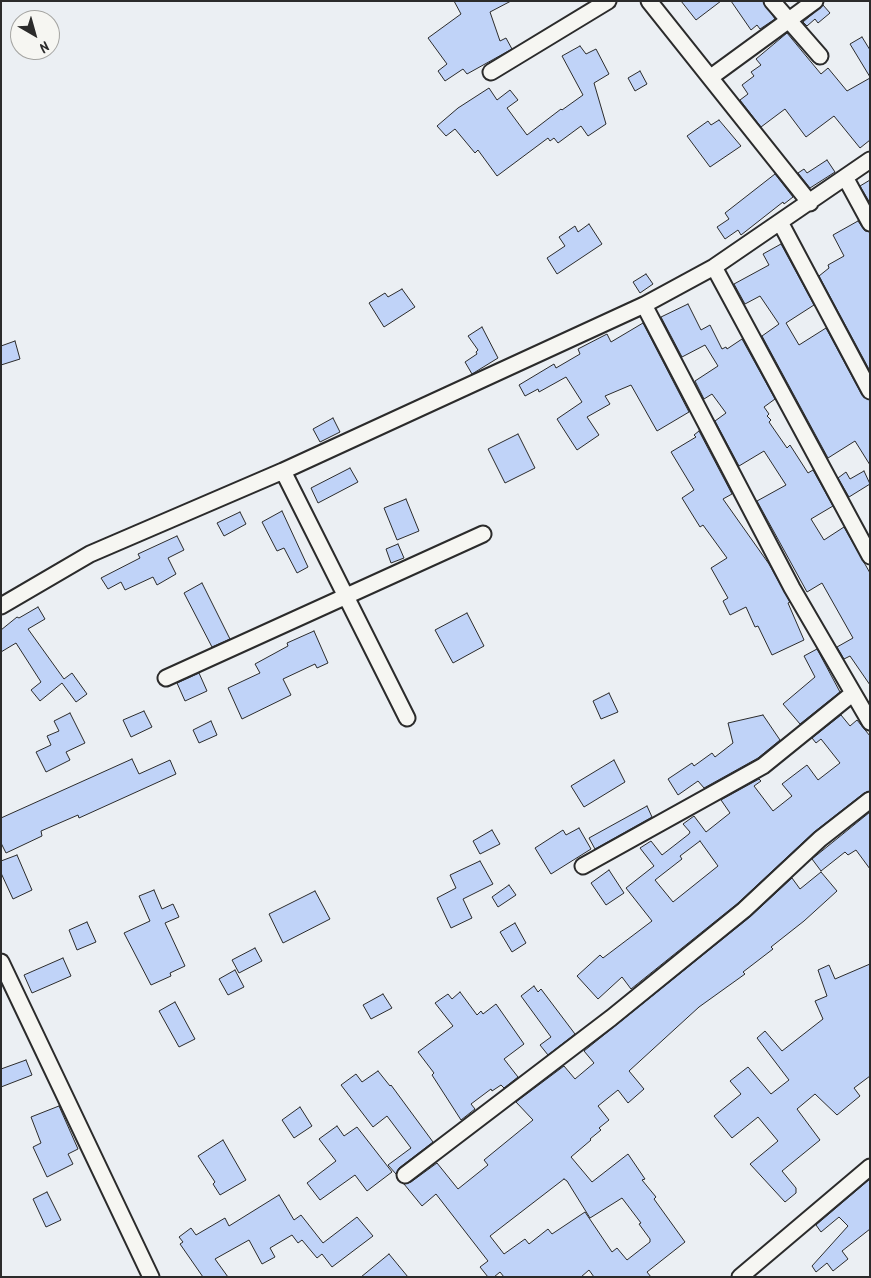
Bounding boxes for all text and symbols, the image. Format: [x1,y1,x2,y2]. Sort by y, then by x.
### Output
north arrow [10,10,60,60]
text: N [33,35,54,57]

